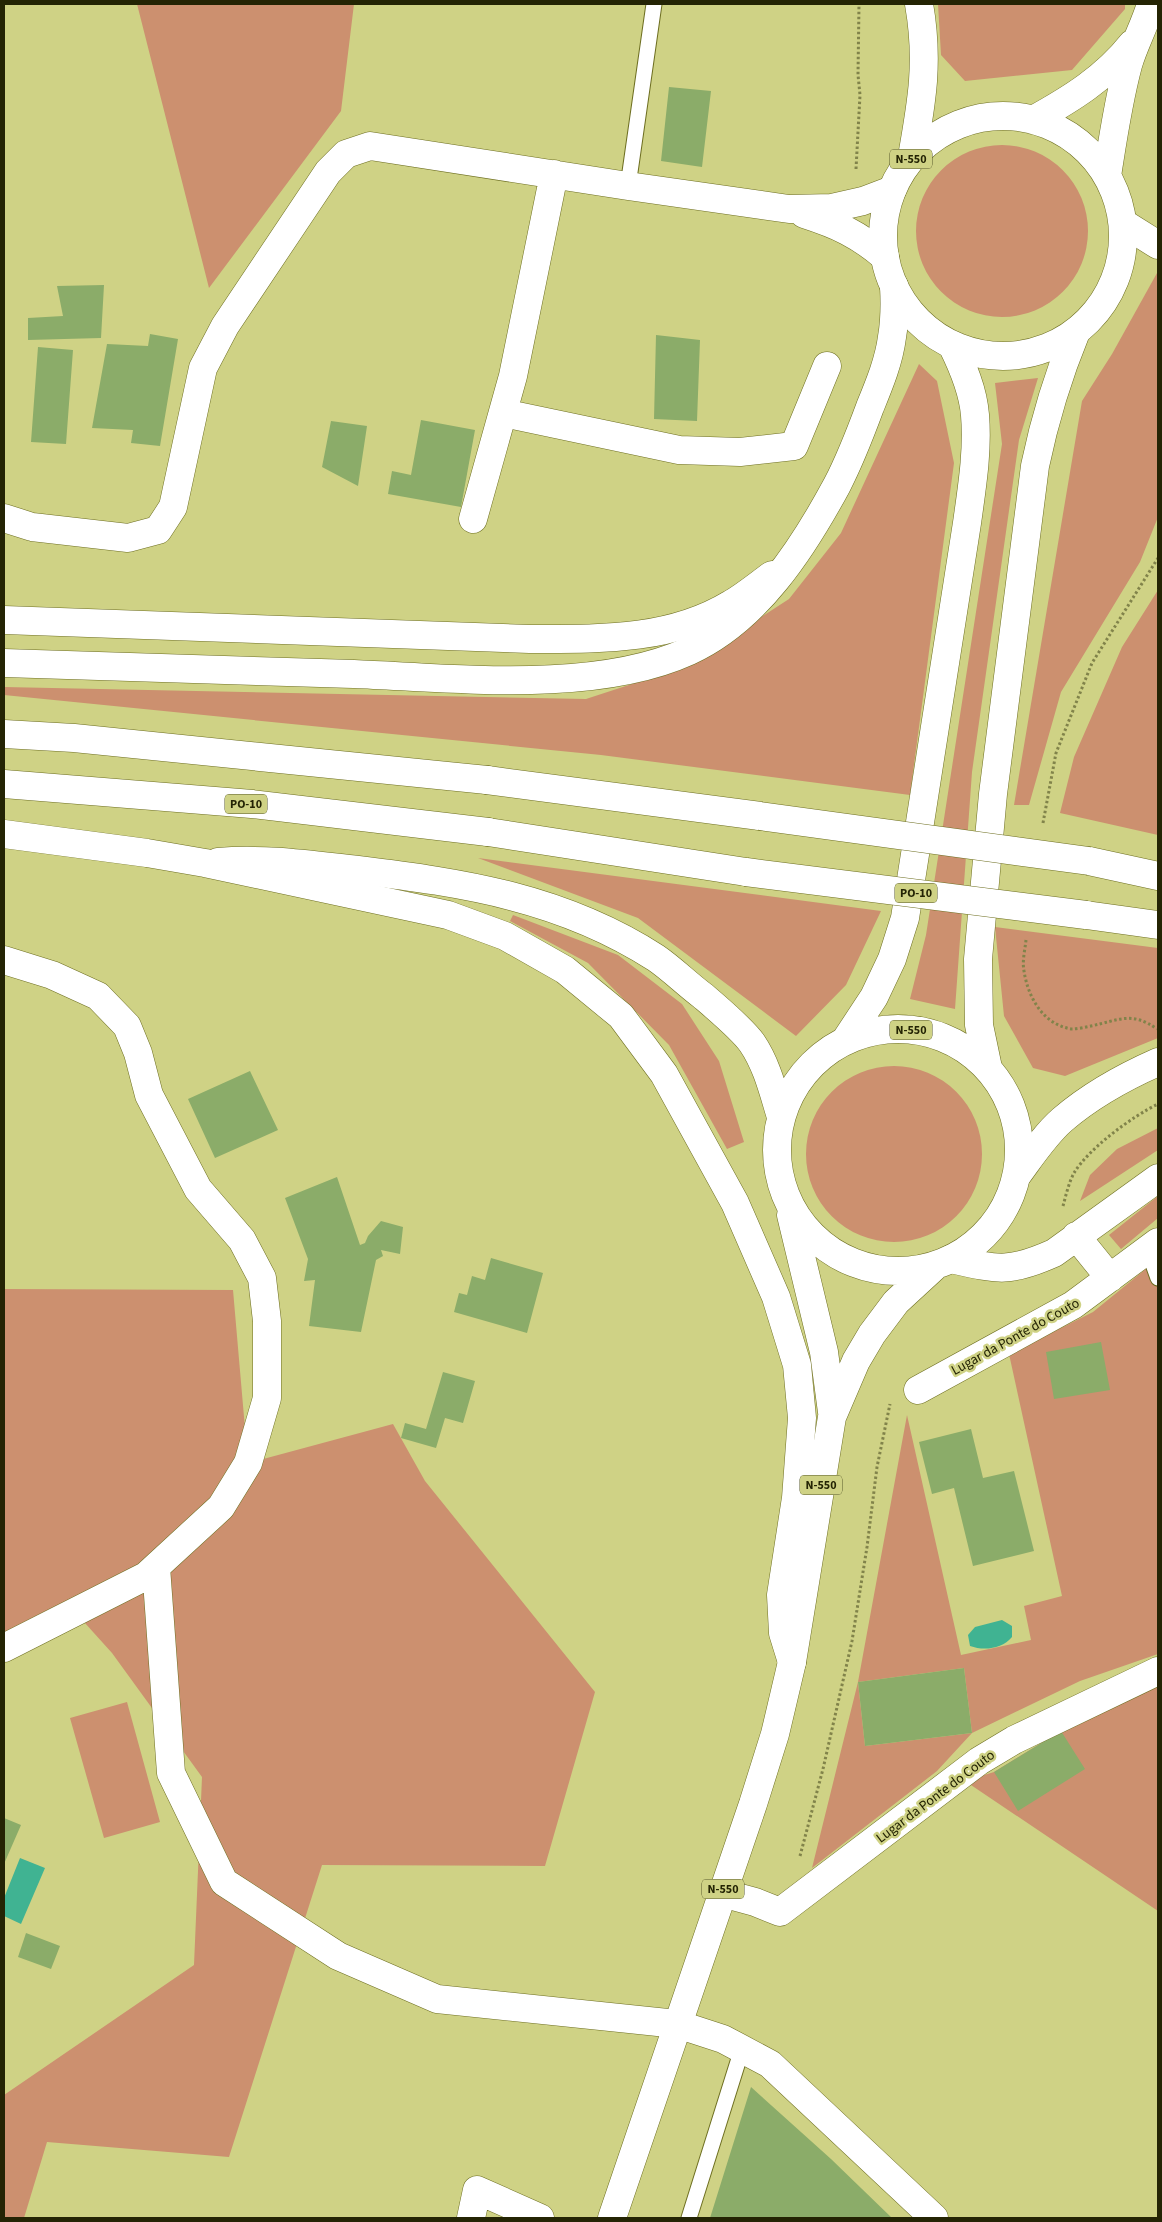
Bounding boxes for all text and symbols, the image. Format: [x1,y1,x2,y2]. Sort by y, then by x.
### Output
road number: N-550 [890,150,932,168]
road number: PO-10 [225,794,267,814]
road number: PO-10 [895,884,937,902]
road number: N-550 [890,1020,932,1040]
street label: Lugar da Ponte do Couto [948,1293,1083,1381]
road number: N-550 [800,1476,842,1494]
street label: Lugar da Ponte do Couto [872,1745,999,1848]
road number: N-550 [702,1880,744,1898]

